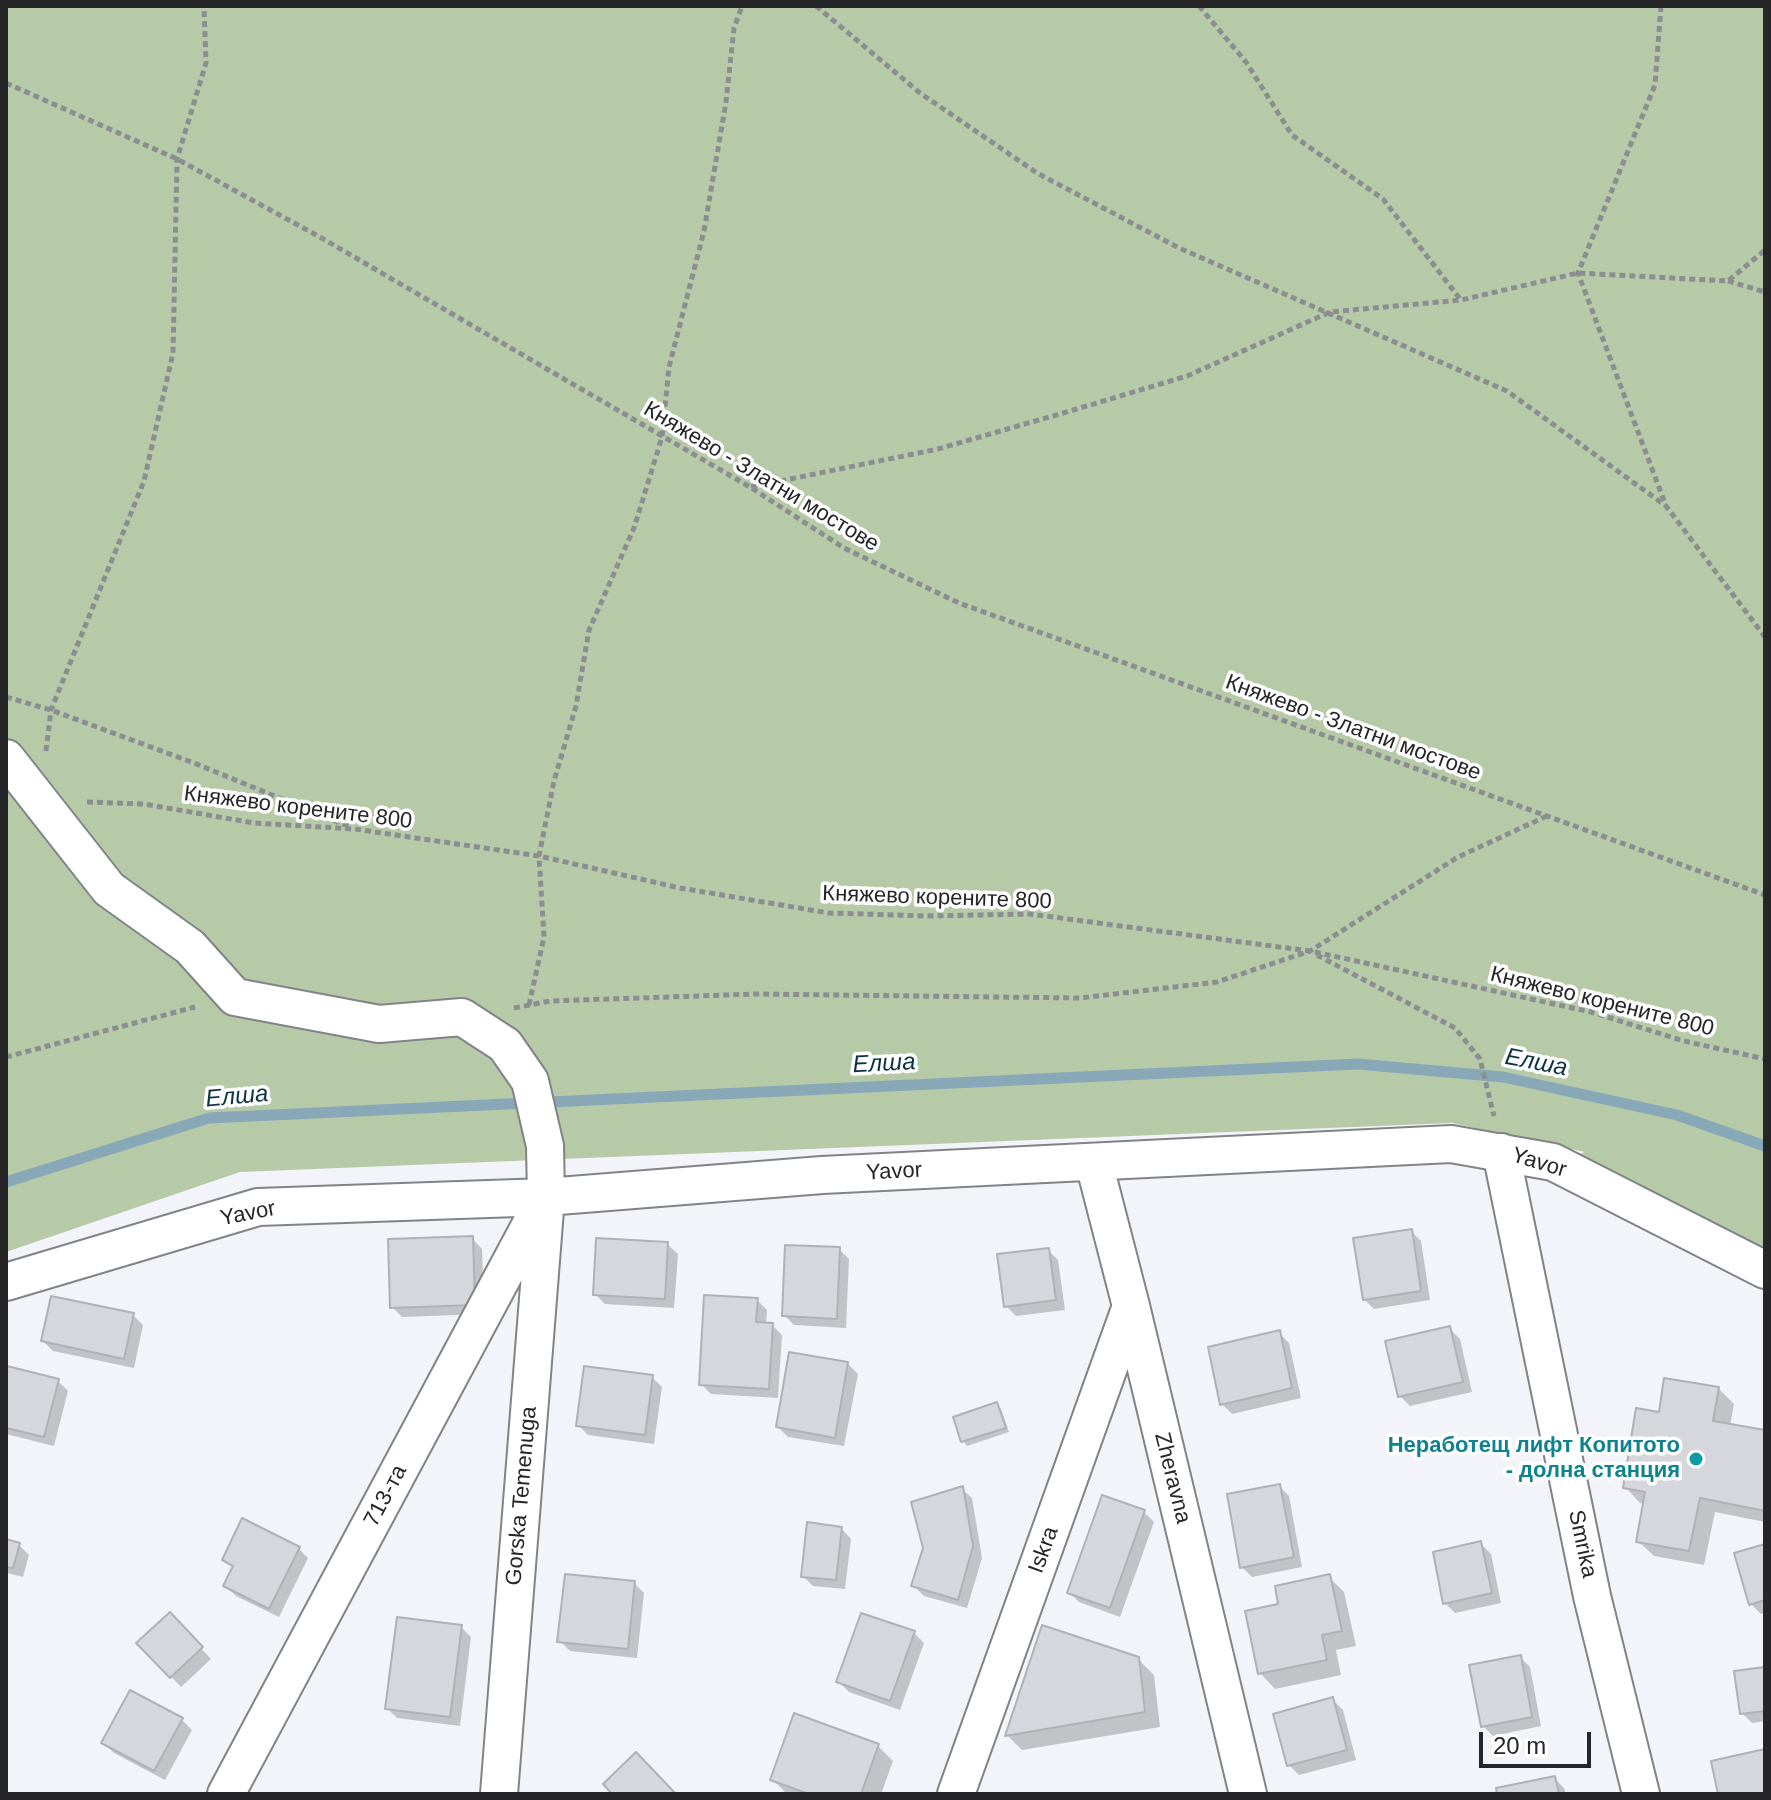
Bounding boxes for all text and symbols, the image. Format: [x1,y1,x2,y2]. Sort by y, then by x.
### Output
street label: Княжево - Златни мостове [639,396,883,558]
street label: Княжево - Златни мостове [1222,669,1484,787]
street label: Княжево корените 800 [182,781,414,835]
street label: Княжево корените 800 [822,881,1052,915]
street label: Княжево корените 800 [1487,961,1717,1043]
water label: Елша [1502,1043,1570,1083]
water label: Елша [852,1048,916,1080]
water label: Елша [204,1080,270,1114]
street label: Yavor [1508,1142,1570,1184]
street label: Yavor [865,1157,923,1187]
street label: Yavor [218,1196,278,1232]
street label: Gorska Temenuga [501,1405,543,1587]
street label: Zheravna [1148,1430,1196,1526]
place label: Неработещ лифт Копитото - долна станция [1388,1433,1680,1484]
marker: Неработещ лифт Копитото - долна станция [1687,1450,1705,1468]
street label: 713-та [359,1461,413,1531]
street label: Smrika [1562,1508,1602,1580]
street label: Iskra [1023,1523,1065,1577]
scale bar [1483,1716,1595,1766]
text: 20 m [1493,1732,1546,1759]

